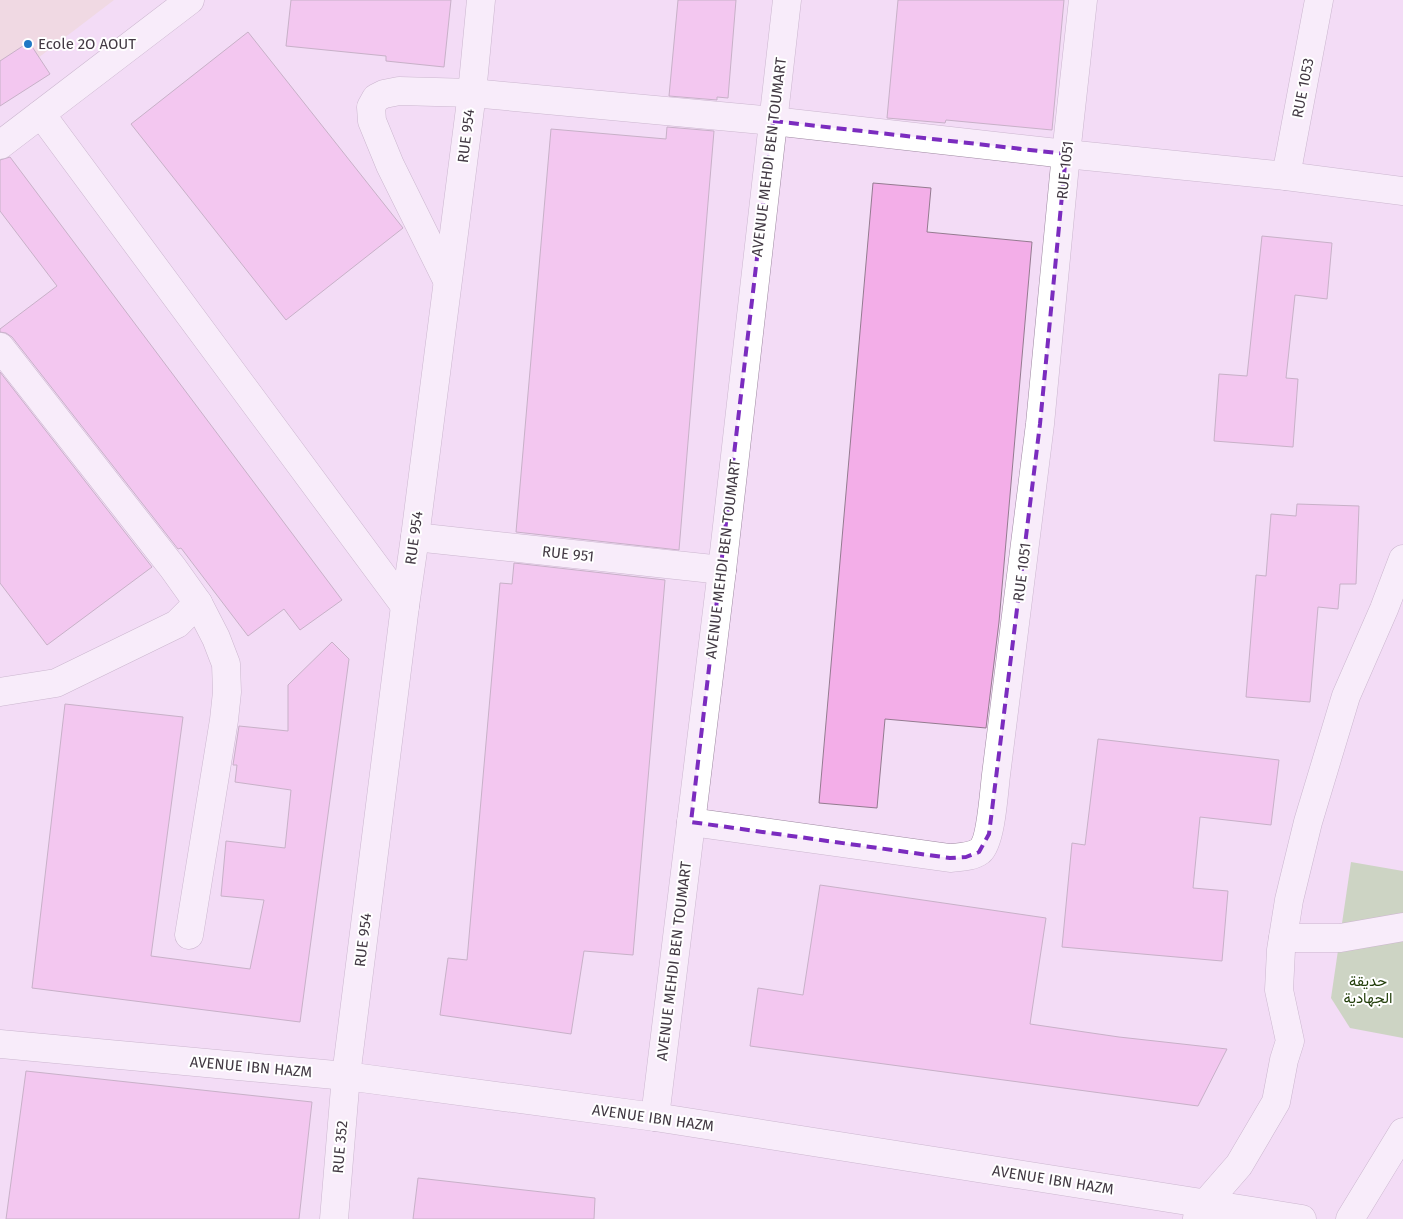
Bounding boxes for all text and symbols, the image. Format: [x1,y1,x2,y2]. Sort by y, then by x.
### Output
place label: Ecole 2O AOUT [38,35,136,53]
marker: Ecole 2O AOUT [22,38,34,50]
street label: AVENUE MEHDI BEN TOUMART [748,56,790,258]
street label: RUE 1053 [1288,57,1318,119]
street label: RUE 954 [454,108,478,164]
street label: RUE 1051 [1053,140,1077,200]
street label: AVENUE MEHDI BEN TOUMART [702,458,744,660]
street label: RUE 954 [401,510,427,566]
street label: RUE 951 [541,542,595,566]
street label: RUE 1051 [1009,542,1035,602]
street label: AVENUE MEHDI BEN TOUMART [653,860,695,1062]
street label: RUE 954 [351,912,375,968]
park label: حديقة الجهادية [1343,972,1393,1007]
street label: AVENUE IBN HAZM [189,1053,313,1081]
street label: AVENUE IBN HAZM [591,1101,715,1135]
street label: RUE 352 [329,1120,351,1174]
street label: AVENUE IBN HAZM [991,1162,1115,1198]

